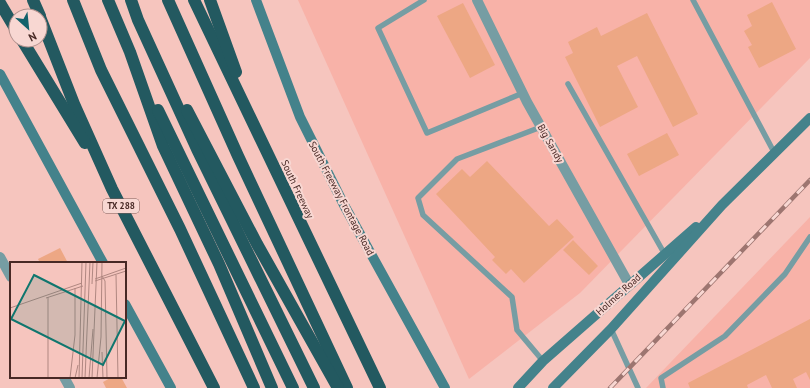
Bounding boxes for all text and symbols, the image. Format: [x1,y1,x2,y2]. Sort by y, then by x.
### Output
north arrow [8,8,48,48]
text: N [26,29,39,45]
street label: Big Sandy [535,122,567,165]
street label: South Freeway Frontage Road [306,139,377,258]
street label: South Freeway [278,158,317,221]
road number: TX 288 [103,199,139,213]
inset map [10,262,126,378]
street label: Holmes Road [593,271,644,318]

